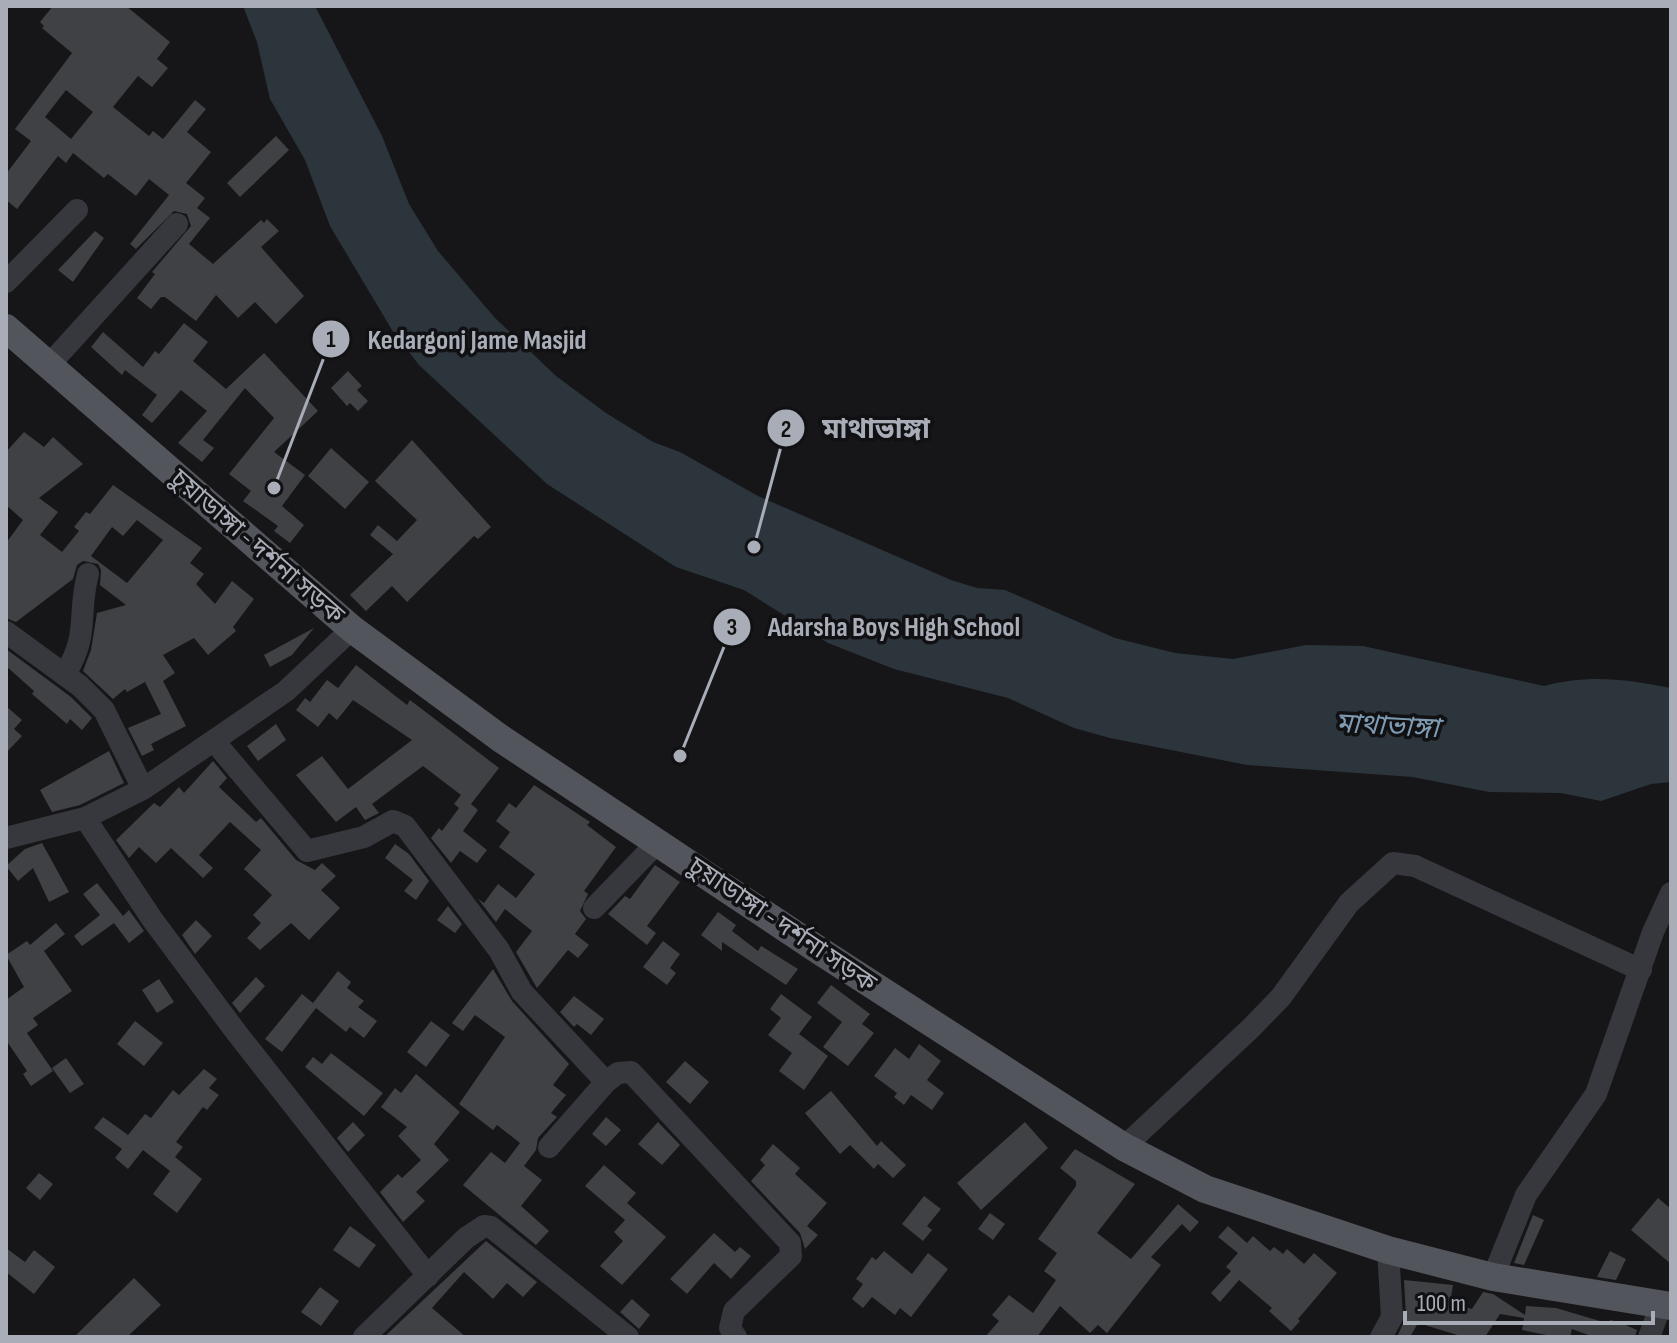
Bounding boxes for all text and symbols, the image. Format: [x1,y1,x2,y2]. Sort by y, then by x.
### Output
callout: Kedargonj Jame Masjid [311,313,602,365]
text: Kedargonj Jame Masjid [367,324,587,357]
text: 1 [326,325,336,354]
callout: মাথাভাঙ্গা [766,402,946,454]
text: মাথাভাঙ্গা [821,413,931,446]
text: 2 [781,415,791,444]
street label: চুয়াডাঙ্গা - দর্শনা সড়ক [163,462,352,631]
callout: Adarsha Boys High School [712,601,1036,653]
text: Adarsha Boys High School [767,611,1020,644]
text: 3 [727,613,737,642]
water label: মাথাভাঙ্গা [1334,707,1445,745]
street label: চুয়াডাঙ্গা - দর্শনা সড়ক [681,849,883,1000]
scale bar [1405,1275,1653,1325]
text: 100 m [1417,1289,1466,1318]

